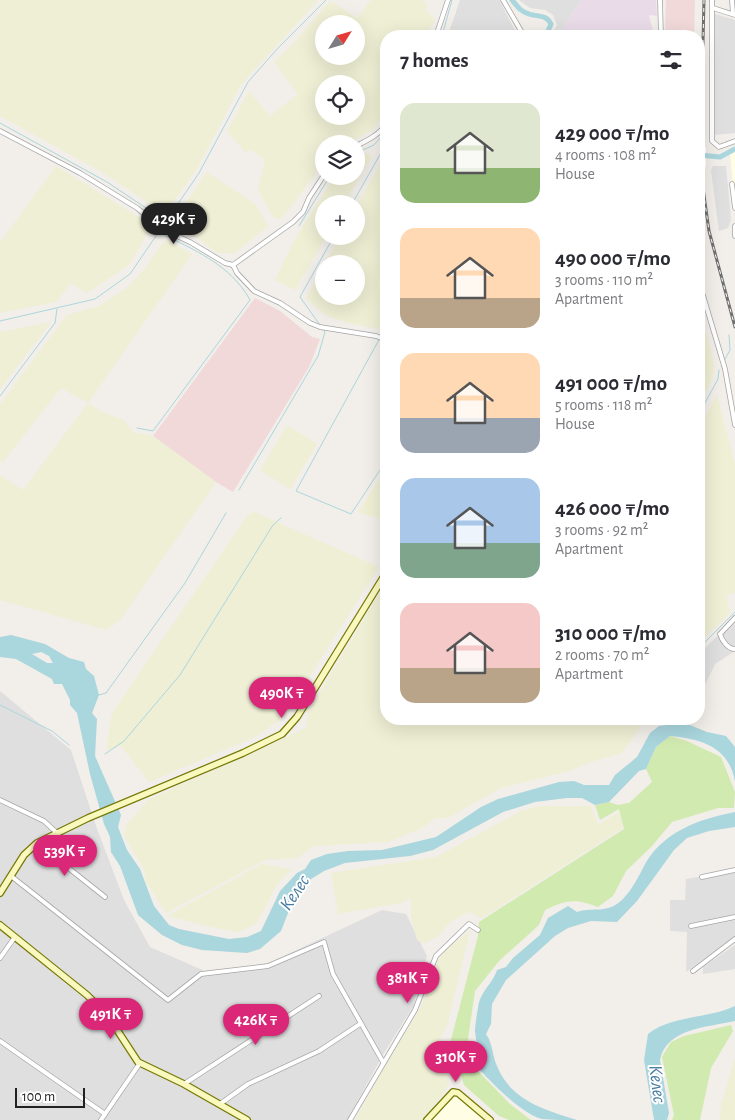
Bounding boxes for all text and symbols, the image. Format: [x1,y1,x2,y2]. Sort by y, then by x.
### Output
north arrow [315,15,365,65]
map controls [315,15,365,305]
icon: filters [657,46,685,74]
text: 7 homes [400,50,469,71]
button: locate [315,75,365,125]
icon: home [440,123,500,183]
text: 429 000 ₸/mo [555,123,669,144]
button: layers [315,135,365,185]
text: 4 rooms · 108 m² [555,147,656,163]
text: House [555,166,595,182]
button: + [315,195,365,245]
pin: 429K ₸ [133,202,215,245]
text: 429K ₸ [152,211,196,227]
icon: home [440,248,500,308]
text: 490 000 ₸/mo [555,248,671,269]
button: − [315,255,365,305]
text: 3 rooms · 110 m² [555,272,653,288]
text: Apartment [555,291,623,307]
icon: home [440,373,500,433]
text: 491 000 ₸/mo [555,373,667,394]
text: 5 rooms · 118 m² [555,397,652,413]
text: House [555,416,595,432]
icon: home [440,498,500,558]
text: 426 000 ₸/mo [555,498,669,519]
text: 3 rooms · 92 m² [555,522,648,538]
text: Apartment [555,541,623,557]
icon: home [440,623,500,683]
text: 310 000 ₸/mo [555,623,666,644]
text: 2 rooms · 70 m² [555,647,649,663]
text: Apartment [555,666,623,682]
pin: 490K ₸ [241,676,323,719]
text: 490K ₸ [260,685,304,701]
pin: 539K ₸ [24,834,106,877]
text: 539K ₸ [44,843,86,859]
water label: Келес [277,872,314,914]
pin: 381K ₸ [367,962,449,1004]
text: 381K ₸ [387,970,429,986]
pin: 491K ₸ [70,998,152,1040]
pin: 426K ₸ [215,1004,297,1046]
text: 491K ₸ [90,1006,132,1022]
text: 426K ₸ [234,1012,278,1028]
pin: 310K ₸ [415,1040,497,1083]
text: 310K ₸ [435,1049,477,1065]
water label: Келес [645,1064,669,1105]
scale bar [15,1085,85,1108]
text: 100 m [22,1090,55,1104]

